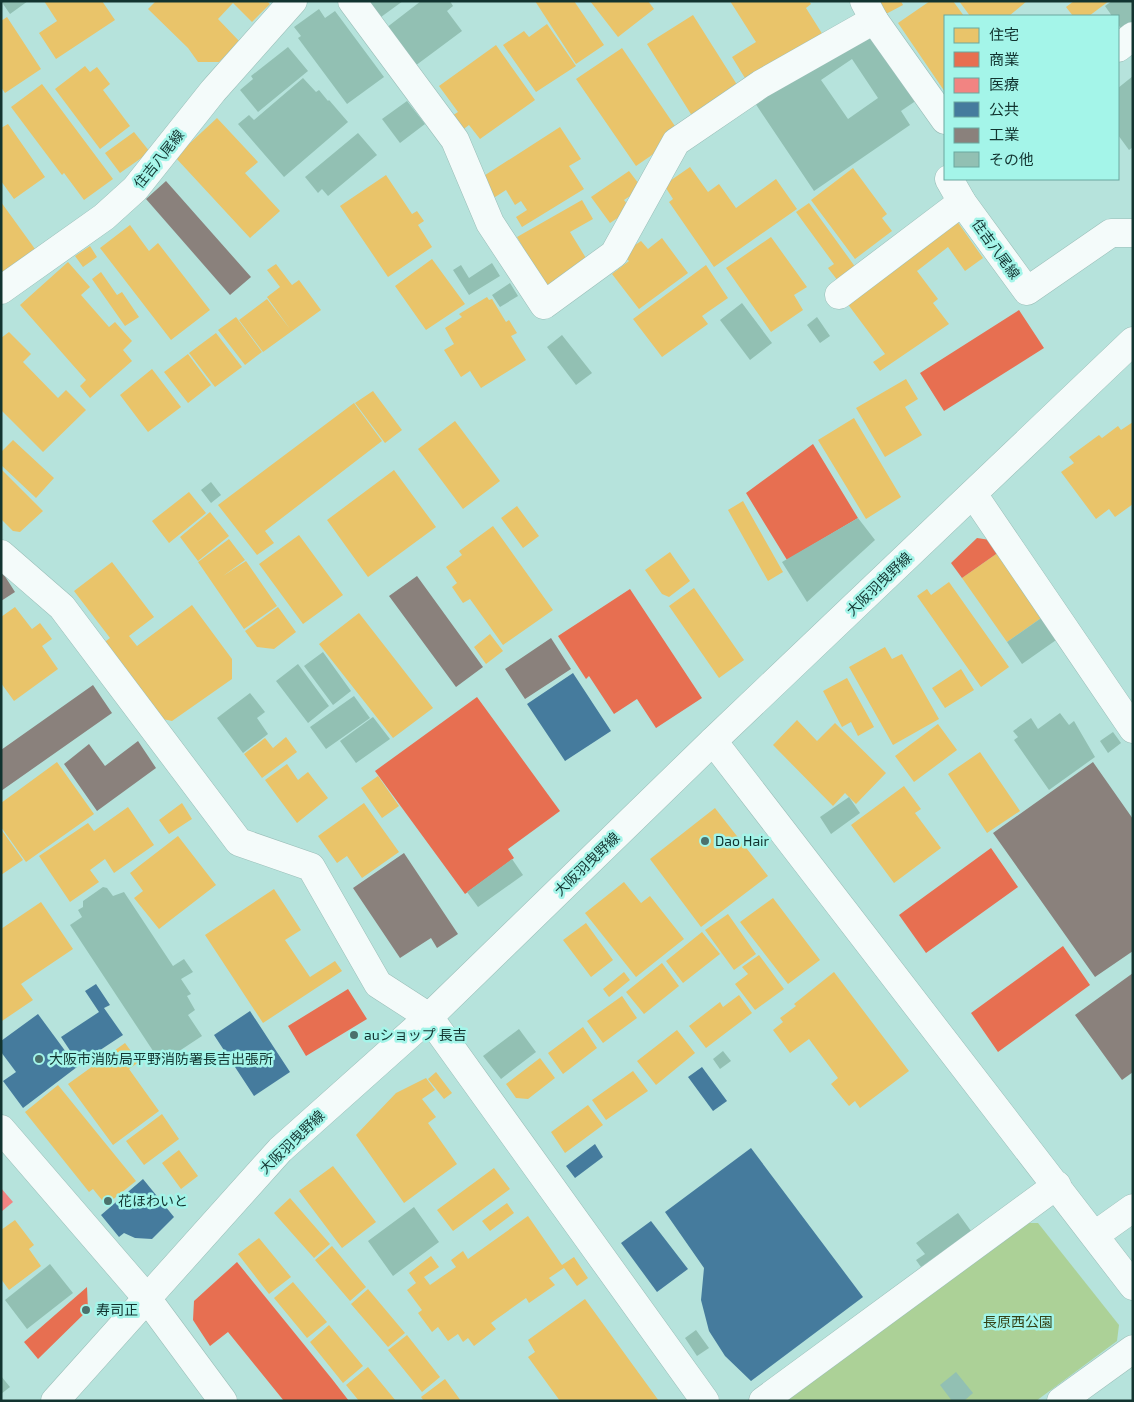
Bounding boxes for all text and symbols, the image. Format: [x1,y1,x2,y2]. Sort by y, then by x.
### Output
legend [944,15,1119,180]
text: 住宅 [989,25,1019,43]
text: 商業 [989,50,1019,68]
text: 医療 [989,75,1019,93]
text: 公共 [989,100,1019,118]
text: 工業 [989,125,1019,143]
street label: 住吉八尾線 [130,126,187,191]
text: その他 [989,150,1034,168]
street label: 住吉八尾線 [969,215,1024,282]
street label: 大阪羽曳野線 [843,548,915,619]
street label: 大阪羽曳野線 [551,828,623,899]
place label: Dao Hair [715,832,770,849]
marker: Dao Hair [699,835,711,847]
place label: auショップ 長吉 [364,1026,467,1043]
marker: auショップ 長吉 [348,1029,360,1041]
place label: 大阪市消防局平野消防署長吉出張所 [49,1050,273,1067]
marker: 大阪市消防局平野消防署長吉出張所 [33,1053,45,1065]
street label: 大阪羽曳野線 [256,1106,328,1177]
place label: 花ほわいと [118,1192,188,1209]
marker: 花ほわいと [102,1195,114,1207]
place label: 寿司正 [96,1301,138,1318]
marker: 寿司正 [80,1304,92,1316]
park label: 長原西公園 [983,1313,1053,1330]

